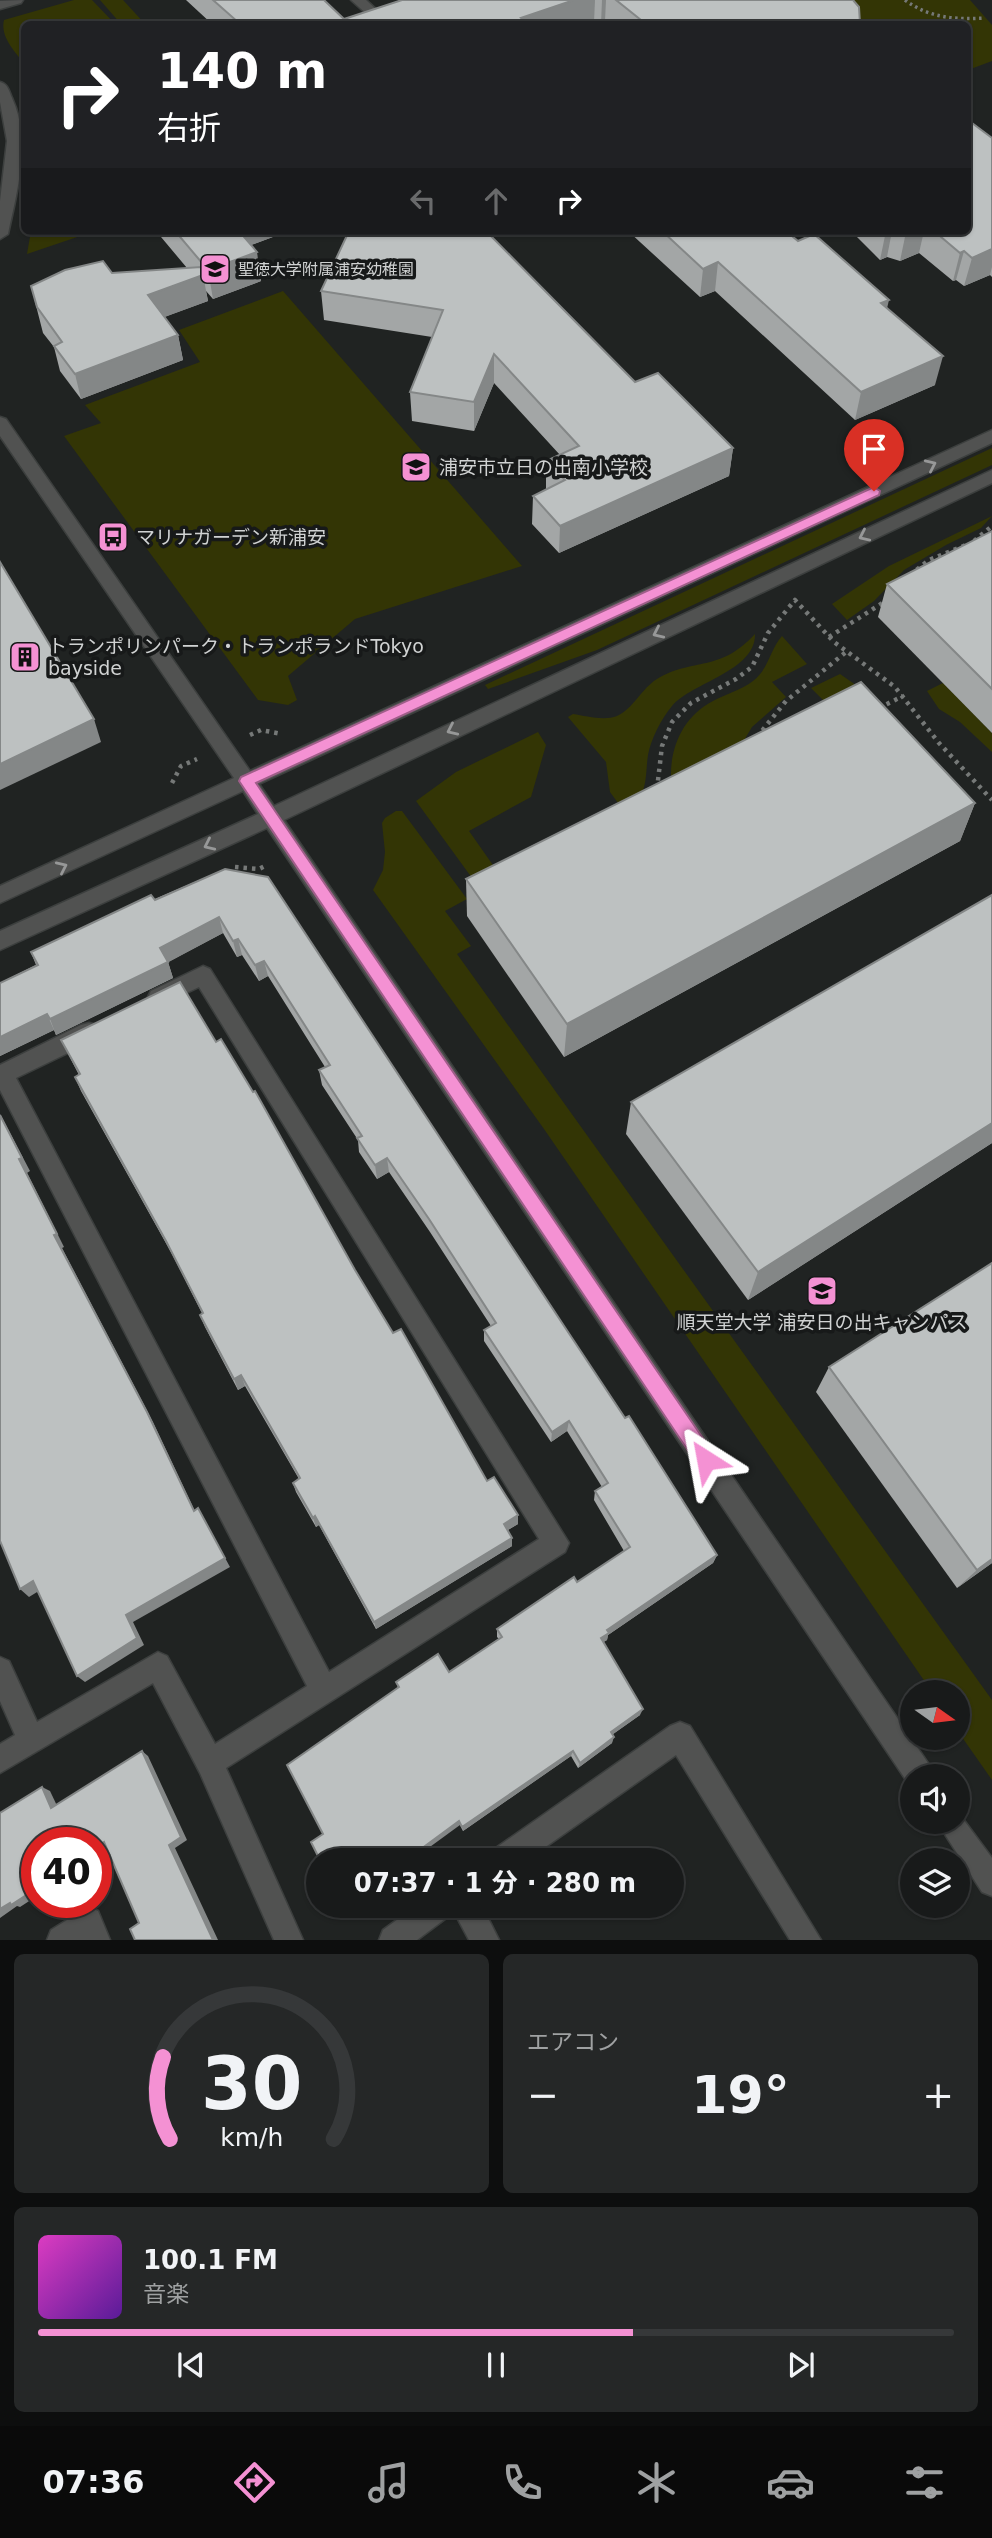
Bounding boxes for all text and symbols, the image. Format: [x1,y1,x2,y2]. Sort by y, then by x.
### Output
text: 140 m [157,43,327,100]
icon: right [42,49,133,140]
text: 右折 [157,109,221,147]
icon: left [404,182,442,220]
icon: ahead [477,182,515,220]
icon: right [550,182,588,220]
school or university icon: 聖徳大学附属浦安幼稚園 [198,252,232,286]
place label: 聖徳大学附属浦安幼稚園 [238,260,414,279]
pin [844,419,904,491]
icon: arrive [855,430,893,468]
school or university icon: 浦安市立日の出南小学校 [399,450,433,484]
place label: 浦安市立日の出南小学校 [439,456,648,478]
one-way arrow [924,459,936,473]
bus stop icon: マリナガーデン新浦安 [96,520,130,554]
place label: マリナガーデン新浦安 [136,526,326,548]
one-way arrow [859,528,871,542]
one-way arrow [653,625,665,639]
place label: トランポリンパーク・トランポランドTokyo bayside [48,635,424,679]
building icon: トランポリンパーク・トランポランドTokyo bayside [8,640,42,674]
one-way arrow [447,721,459,735]
one-way arrow [204,837,216,851]
one-way arrow [55,861,67,875]
school or university icon: 順天堂大学 浦安日の出キャンパス [805,1274,839,1308]
place label: 順天堂大学 浦安日の出キャンパス [676,1311,968,1333]
position arrow [669,1423,743,1497]
north arrow [900,1680,970,1750]
map controls [900,1680,970,1918]
button: sound [900,1764,970,1834]
speed limit sign: 40 [21,1827,112,1918]
button: layers [900,1848,970,1918]
text: 07:37 · 1 分 · 280 m [354,1868,636,1898]
text: エアコン [527,2029,619,2055]
text: 30 [201,2042,302,2127]
text: 19° [691,2065,790,2125]
text: − [527,2073,559,2117]
text: + [922,2073,954,2117]
text: km/h [220,2123,283,2152]
text: 100.1 FM [143,2245,278,2275]
text: 音楽 [143,2281,189,2307]
icon: previous [172,2346,210,2384]
icon: pause [477,2346,515,2384]
icon: next [782,2346,820,2384]
icon: directions [230,2458,279,2507]
icon: music [364,2458,413,2507]
icon: phone [498,2458,547,2507]
icon: climate [632,2458,681,2507]
icon: car [766,2458,815,2507]
icon: filters [900,2458,949,2507]
text: 07:36 [43,2463,144,2501]

